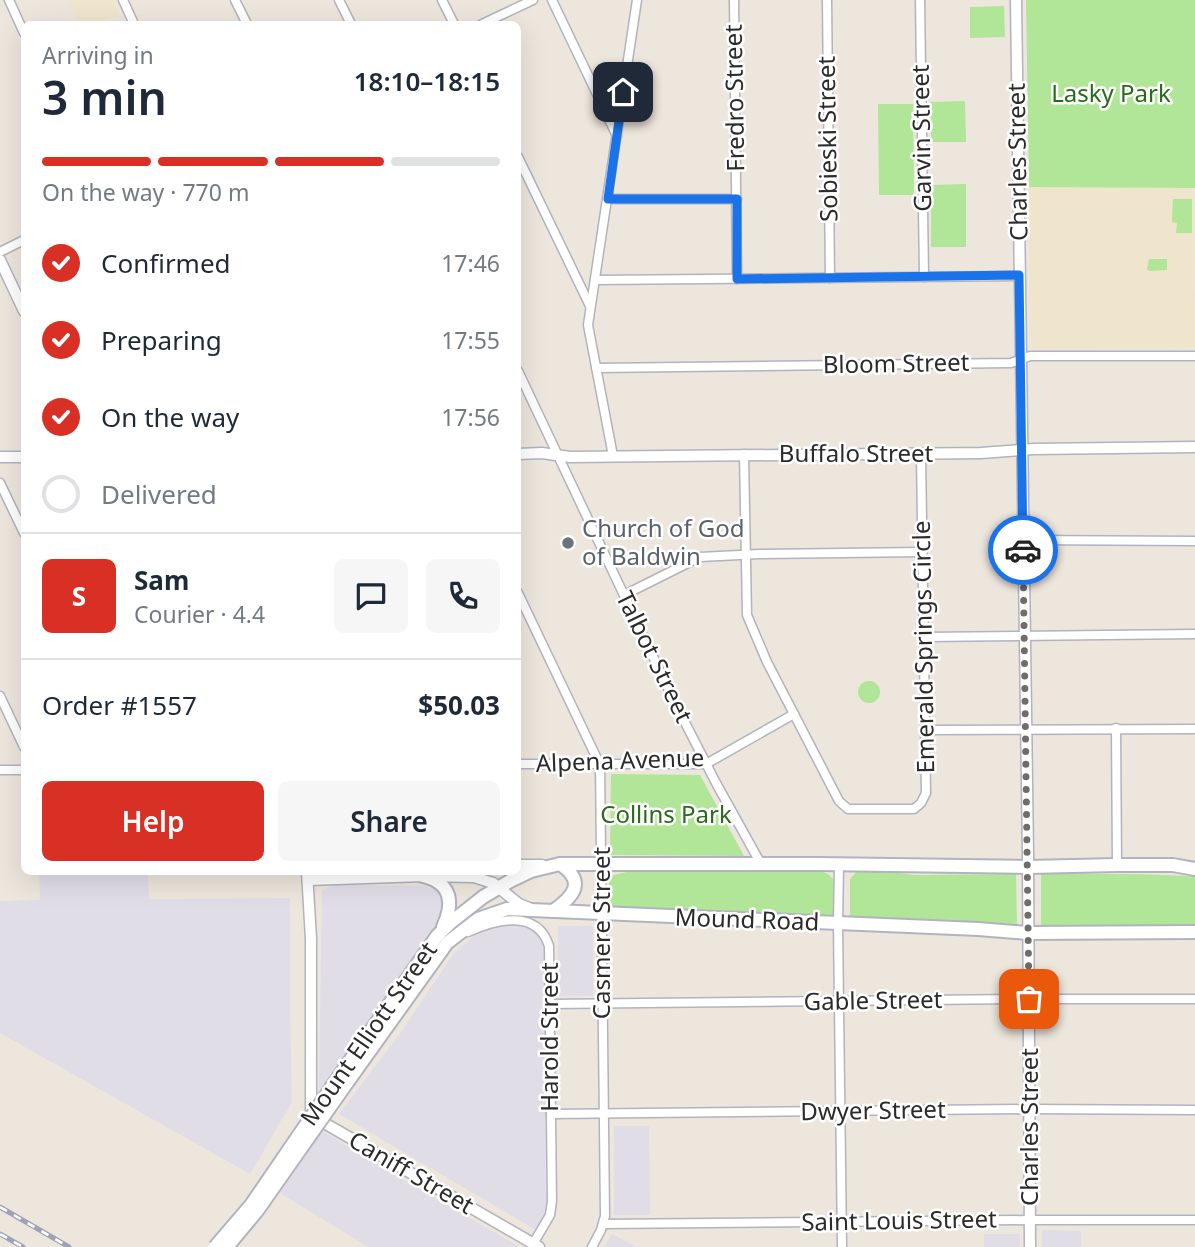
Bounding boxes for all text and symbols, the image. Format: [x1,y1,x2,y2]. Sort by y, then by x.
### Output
street label: Fredro Street [716,24,751,172]
text: Arriving in [42,39,154,71]
street label: Sobieski Street [809,55,844,222]
pin [593,62,653,122]
text: 18:10–18:15 [354,63,500,99]
street label: Garvin Street [903,64,938,212]
text: 3 min [42,66,167,128]
icon: home [604,73,642,111]
park label: Lasky Park [1051,76,1171,109]
street label: Charles Street [999,82,1034,241]
text: On the way · 770 m [42,176,249,208]
icon: check [42,244,80,282]
text: Confirmed [101,245,231,281]
text: 17:46 [441,247,500,279]
icon: check [42,321,80,359]
text: Preparing [101,322,222,358]
text: 17:55 [441,324,500,356]
street label: Bloom Street [822,345,970,380]
icon: check [42,398,80,436]
text: On the way [101,399,239,435]
text: 17:56 [441,401,500,433]
street label: Buffalo Street [779,436,934,469]
text: Delivered [101,476,217,512]
place label: Church of God of Baldwin [582,511,745,572]
courier [988,515,1058,585]
street label: Emerald Springs Circle [904,520,941,774]
icon: car [1004,531,1042,569]
marker: Church of God of Baldwin [560,535,576,551]
button: chat [334,559,408,633]
button: phone [426,559,500,633]
text: Sam [134,562,189,598]
text: S [72,578,86,614]
street label: Talbot Street [609,585,702,728]
text: Courier · 4.4 [134,598,265,630]
text: Order #1557 [42,687,197,723]
text: $50.03 [418,687,500,723]
street label: Alpena Avenue [535,740,705,779]
button: Help [42,781,264,861]
button: Share [278,781,500,861]
park label: Collins Park [600,797,732,830]
street label: Casmere Street [584,847,617,1019]
street label: Mound Road [674,899,820,938]
street label: Mount Elliott Street [292,934,444,1132]
street label: Harold Street [532,962,565,1112]
pin [999,969,1059,1029]
icon: bag [1010,980,1048,1018]
street label: Gable Street [803,982,943,1017]
street label: Charles Street [1012,1048,1045,1206]
street label: Dwyer Street [800,1092,946,1127]
street label: Caniff Street [343,1123,481,1221]
street label: Saint Louis Street [801,1201,997,1238]

